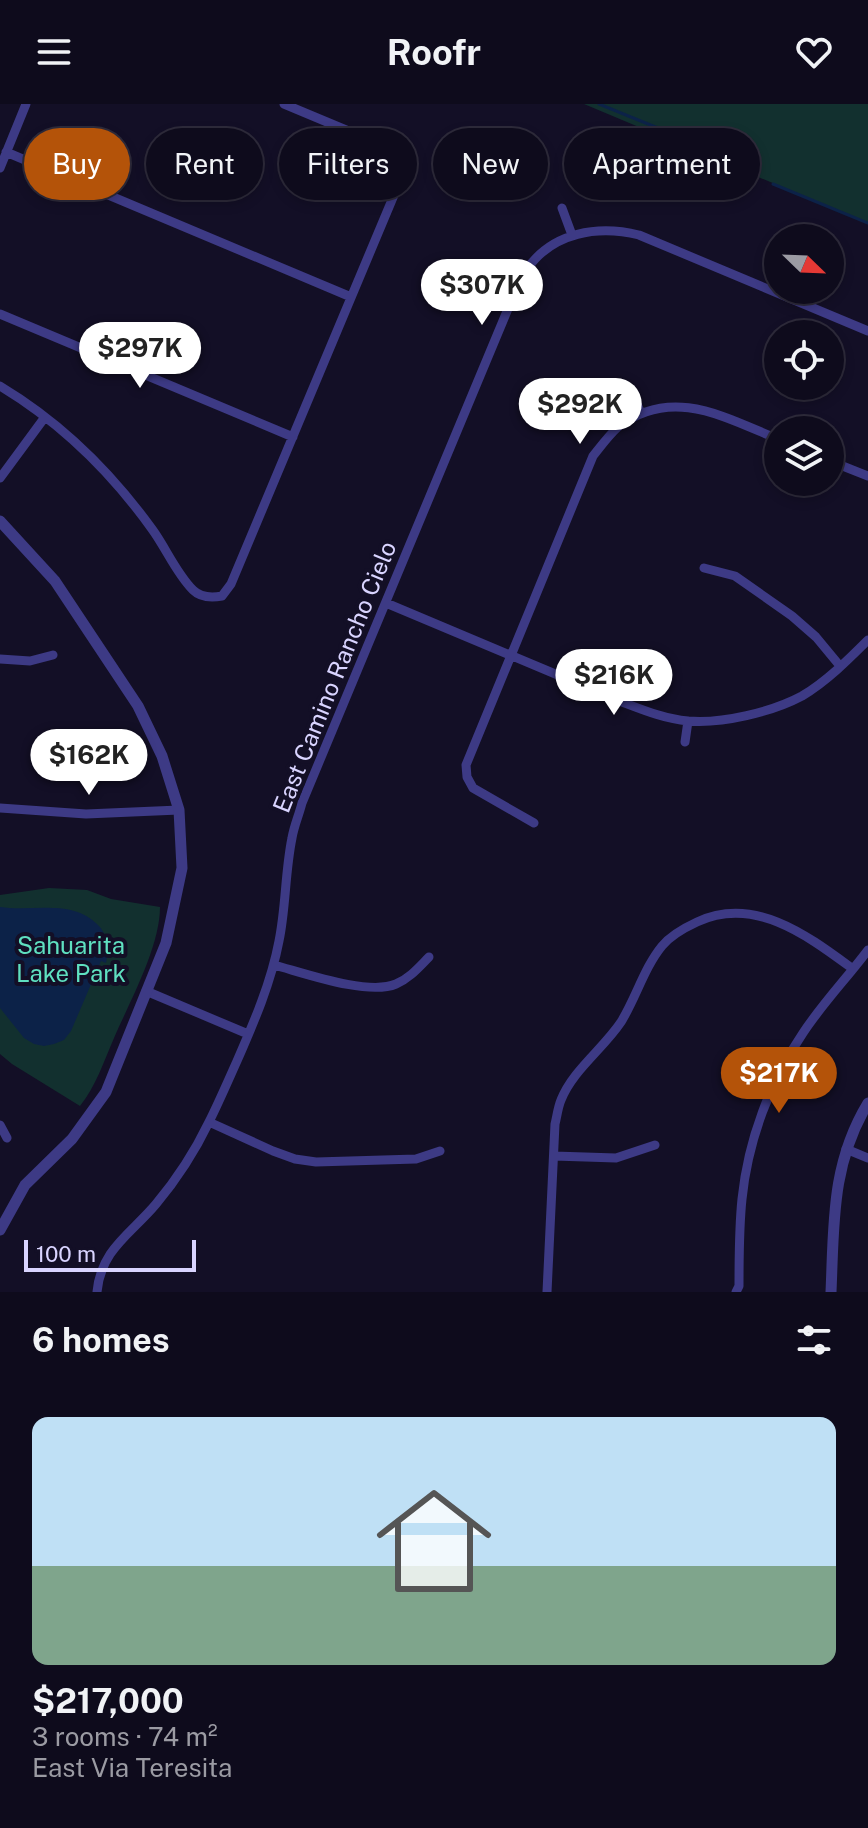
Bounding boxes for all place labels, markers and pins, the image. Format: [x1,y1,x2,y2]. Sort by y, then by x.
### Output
pin: $307K [426,259,538,327]
pin: $297K [84,322,196,390]
pin: $292K [524,378,636,446]
pin: $216K [558,649,670,717]
pin: $162K [33,729,145,797]
pin: $217K [723,1047,835,1115]

